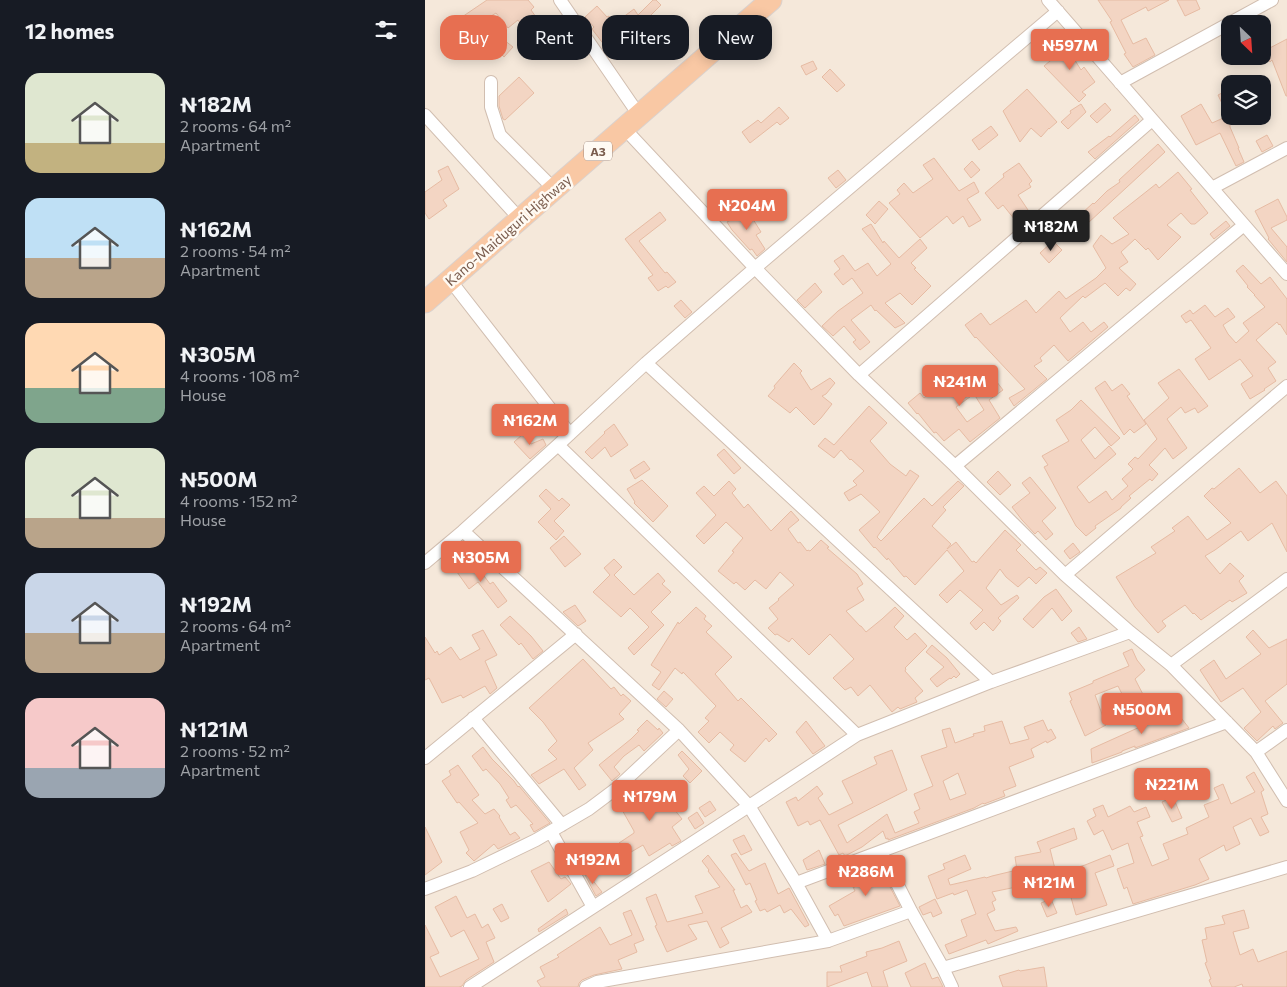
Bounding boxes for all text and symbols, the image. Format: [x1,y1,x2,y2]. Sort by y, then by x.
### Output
chip: Buy [440,15,507,60]
chip: Rent [517,15,592,60]
chip: Filters [602,15,689,60]
chip: New [699,15,772,60]
north arrow [1221,15,1271,65]
map controls [1221,15,1271,125]
icon: filters [372,16,400,44]
text: 12 homes [25,18,114,43]
pin: ₦597M [1035,28,1105,71]
text: ₦597M [1042,35,1098,54]
button: layers [1221,75,1271,125]
text: ₦182M [180,91,252,116]
icon: home [65,93,125,153]
text: 2 rooms · 64 m² [180,116,291,135]
text: Apartment [180,135,260,154]
road number: A3 [584,142,612,160]
street label: Kano-Maiduguri Highway [442,171,574,289]
pin: ₦204M [712,188,782,231]
text: ₦204M [718,195,776,214]
pin: ₦182M [1016,210,1086,252]
text: ₦162M [180,216,252,241]
text: ₦182M [1024,216,1078,235]
icon: home [65,218,125,278]
text: 2 rooms · 54 m² [180,241,291,260]
text: Apartment [180,260,260,279]
text: ₦305M [180,341,256,366]
icon: home [65,343,125,403]
pin: ₦241M [925,364,995,407]
text: 4 rooms · 108 m² [180,366,300,385]
text: ₦241M [933,371,987,390]
text: House [180,385,226,404]
pin: ₦162M [495,404,565,446]
text: ₦162M [503,410,557,429]
text: ₦500M [180,466,257,491]
icon: home [65,468,125,528]
text: 4 rooms · 152 m² [180,491,297,510]
text: House [180,510,226,529]
pin: ₦305M [446,540,516,583]
text: ₦305M [452,547,510,566]
text: ₦192M [180,591,252,616]
icon: home [65,593,125,653]
text: 2 rooms · 64 m² [180,616,291,635]
text: Apartment [180,635,260,654]
pin: ₦500M [1107,692,1177,735]
text: ₦500M [1113,699,1172,718]
text: ₦121M [180,716,249,741]
icon: home [65,718,125,778]
text: 2 rooms · 52 m² [180,741,290,760]
text: Apartment [180,760,260,779]
pin: ₦221M [1137,768,1207,810]
text: ₦221M [1145,774,1199,793]
pin: ₦179M [615,780,685,822]
text: ₦179M [623,786,677,805]
pin: ₦192M [558,842,628,885]
text: ₦192M [566,849,620,868]
pin: ₦286M [831,854,901,897]
text: ₦286M [837,861,895,880]
pin: ₦121M [1014,866,1084,908]
text: ₦121M [1023,872,1075,891]

